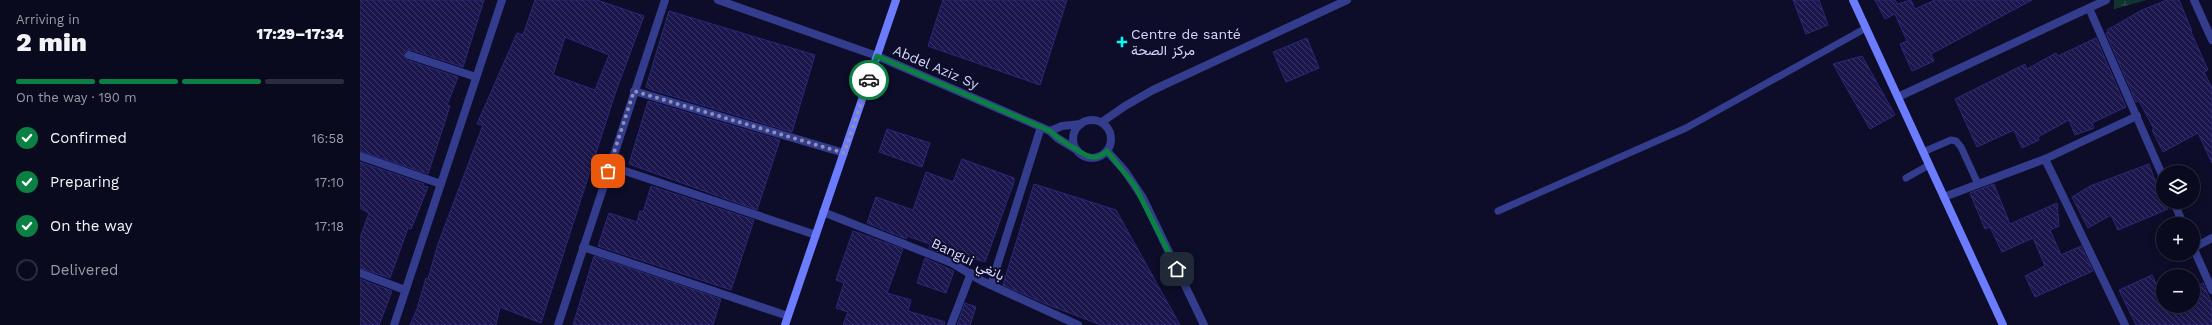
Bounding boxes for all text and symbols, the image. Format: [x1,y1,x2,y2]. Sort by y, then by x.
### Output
text: Arriving in [16,12,80,27]
text: 17:29–17:34 [256,25,344,43]
place label: Centre de santé مركز الصحة [1131,26,1241,59]
text: 2 min [16,27,87,57]
marker: Centre de santé مركز الصحة [1116,36,1128,48]
street label: Abdel Aziz Sy [891,42,982,93]
courier [849,60,889,100]
icon: car [858,69,880,91]
text: On the way · 190 m [16,90,137,105]
icon: check [16,127,38,149]
text: Confirmed [50,129,127,147]
text: 16:58 [312,131,344,146]
pin [591,154,625,188]
icon: bag [597,160,619,182]
map controls [2156,165,2200,313]
button: layers [2156,165,2200,209]
icon: check [16,171,38,193]
text: Preparing [50,173,119,191]
text: 17:10 [315,175,344,190]
icon: check [16,215,38,237]
text: On the way [50,217,132,235]
button: + [2156,217,2200,261]
text: 17:18 [315,219,344,234]
street label: Bangui بانغي [927,234,1007,287]
pin [1160,252,1194,286]
icon: home [1166,258,1188,280]
text: Delivered [50,261,118,279]
button: − [2156,269,2200,313]

